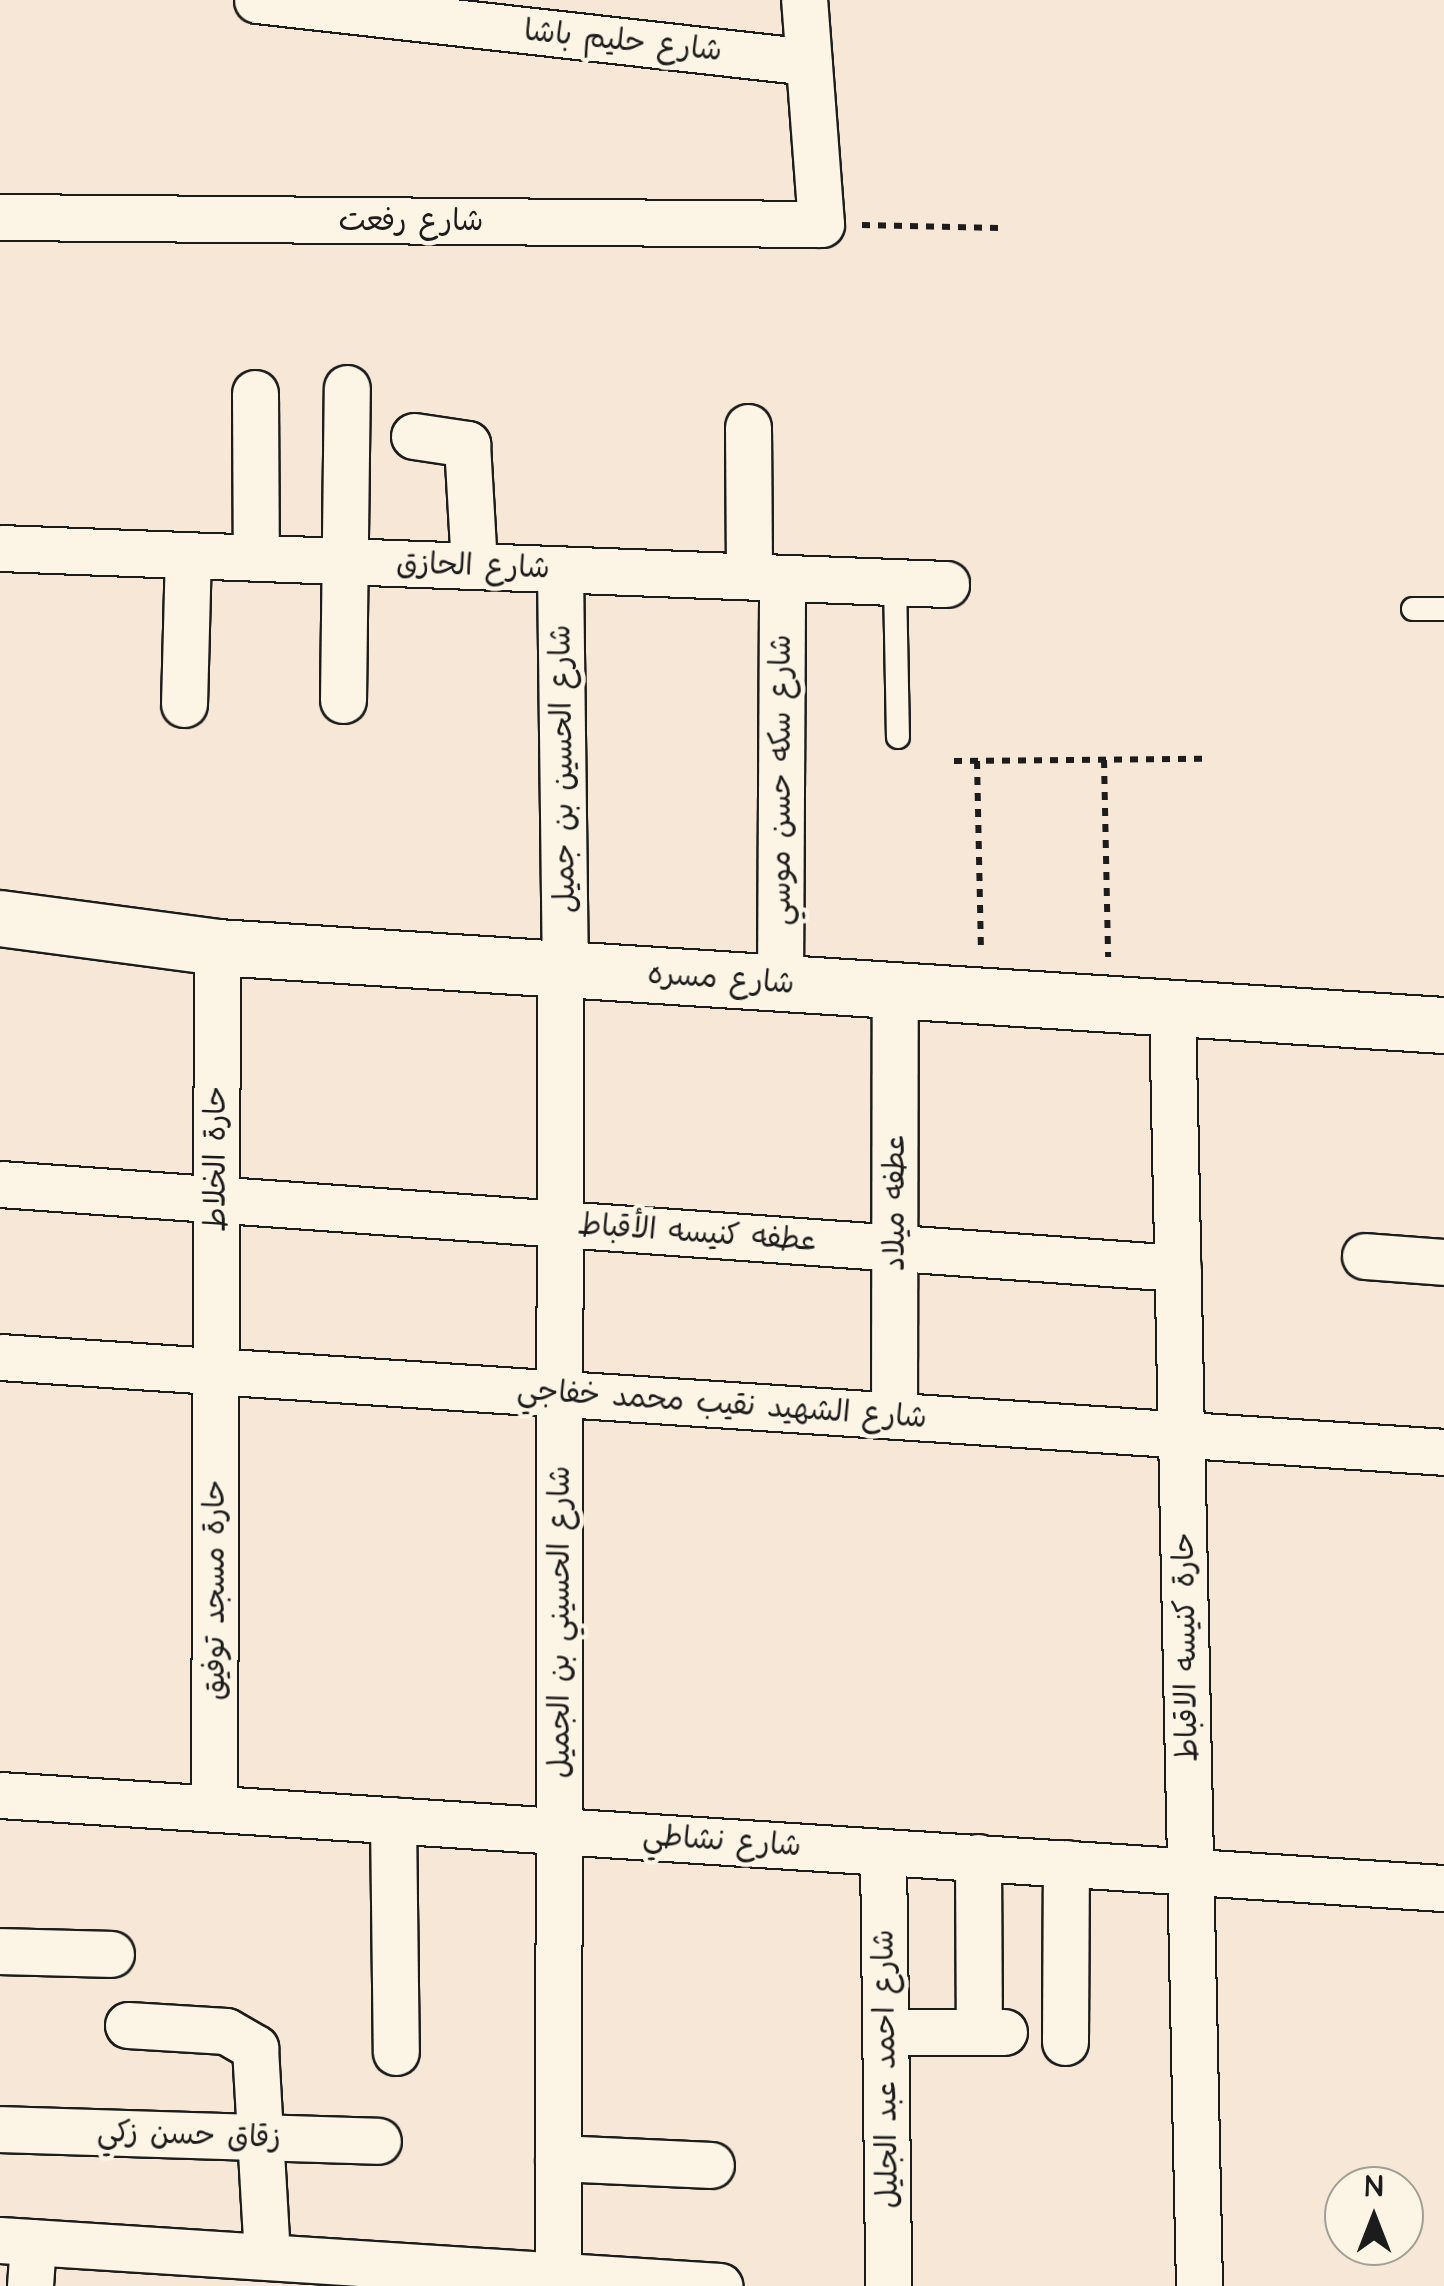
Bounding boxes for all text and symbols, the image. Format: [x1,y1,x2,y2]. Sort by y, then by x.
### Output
street label: شارع حليم باشا [522,13,724,69]
street label: شارع رفعت [338,203,484,239]
street label: شارع الحازق [396,545,550,587]
street label: شارع الحسين بن جميل [542,624,584,914]
street label: شارع سكه حسن موسي [763,634,799,926]
street label: شارع مسره [646,956,796,1002]
street label: حارة الخلاط [198,1086,234,1232]
street label: عطفه ميلاد [877,1135,913,1271]
street label: عطفه كنيسه الأقباط [576,1207,818,1259]
street label: شارع الشهيد نقيب محمد خفاجي [516,1372,928,1436]
street label: شارع الحسيني بن الجميل [542,1466,578,1778]
street label: حارة مسجد توفيق [197,1480,233,1700]
street label: حارة كنيسه الاقباط [1166,1532,1206,1762]
street label: شارع نشاطي [642,1818,802,1864]
street label: شارع احمد عبد الجليل [866,1929,906,2209]
street label: زقاق حسن زكي [96,2114,282,2156]
north arrow [1324,2166,1424,2266]
text: N [1365,2168,1383,2207]

